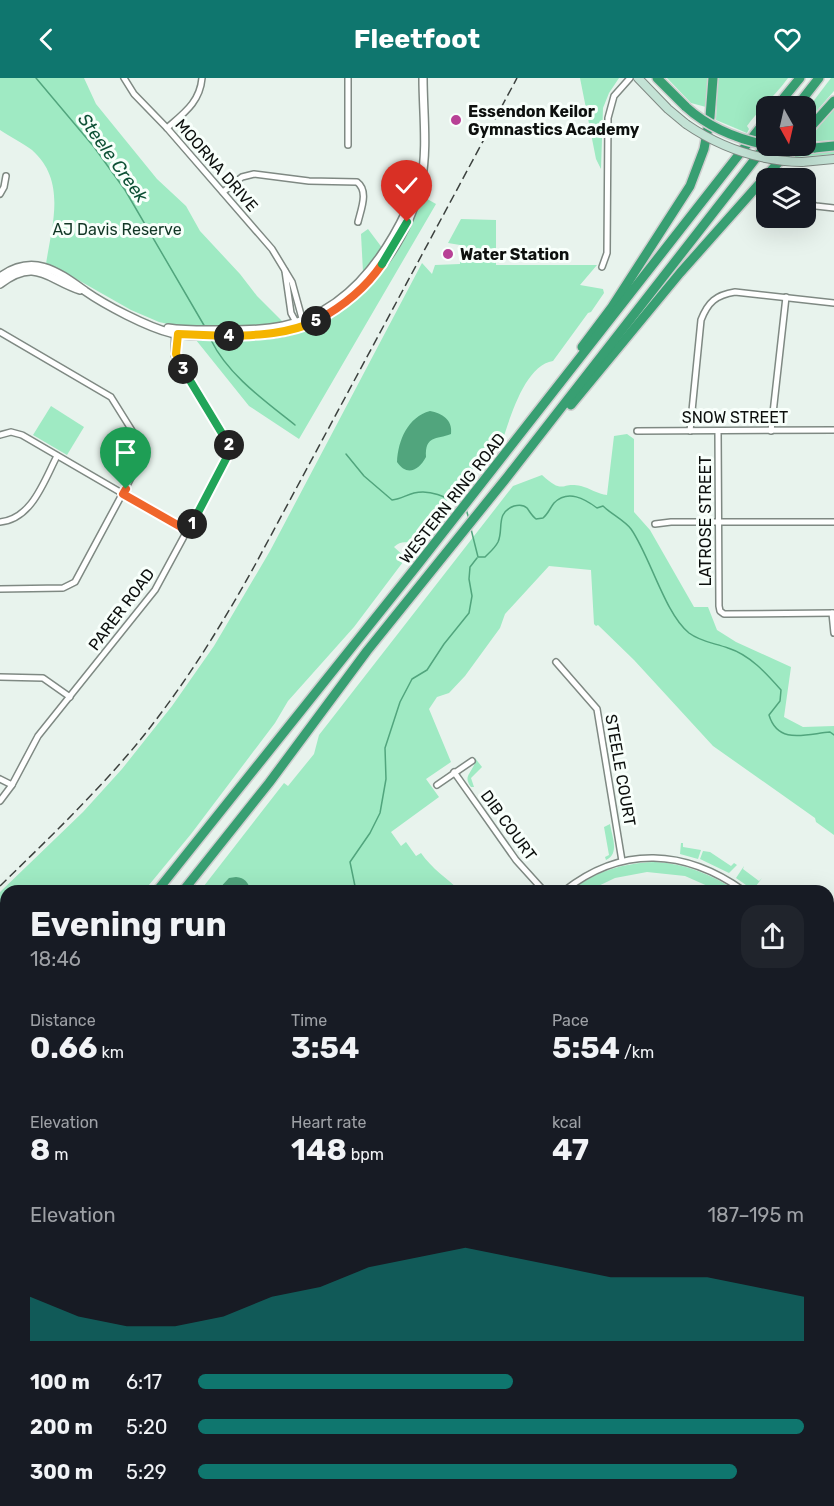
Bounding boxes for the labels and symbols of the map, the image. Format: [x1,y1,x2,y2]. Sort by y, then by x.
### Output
north arrow [756,96,816,156]
place label: Essendon Keilor Gymnastics Academy [468,102,640,139]
water label: Steele Creek [73,109,153,208]
marker: Essendon Keilor Gymnastics Academy [449,113,463,127]
street label: MOORNA DRIVE [171,115,262,215]
pin [381,160,432,222]
park label: AJ Davis Reserve [52,220,182,239]
place label: Water Station [460,245,569,264]
marker: Water Station [441,247,455,261]
pin: 5 [301,306,331,336]
pin: 4 [214,321,244,351]
pin: 3 [168,354,198,384]
street label: SNOW STREET [682,408,788,427]
pin [100,427,151,489]
street label: WESTERN RING ROAD [396,429,509,567]
pin: 2 [214,430,244,460]
street label: LATROSE STREET [696,456,715,586]
pin: 1 [177,509,207,539]
street label: PARER ROAD [84,565,158,654]
street label: STEELE COURT [601,713,640,828]
street label: DIB COURT [477,786,540,864]

